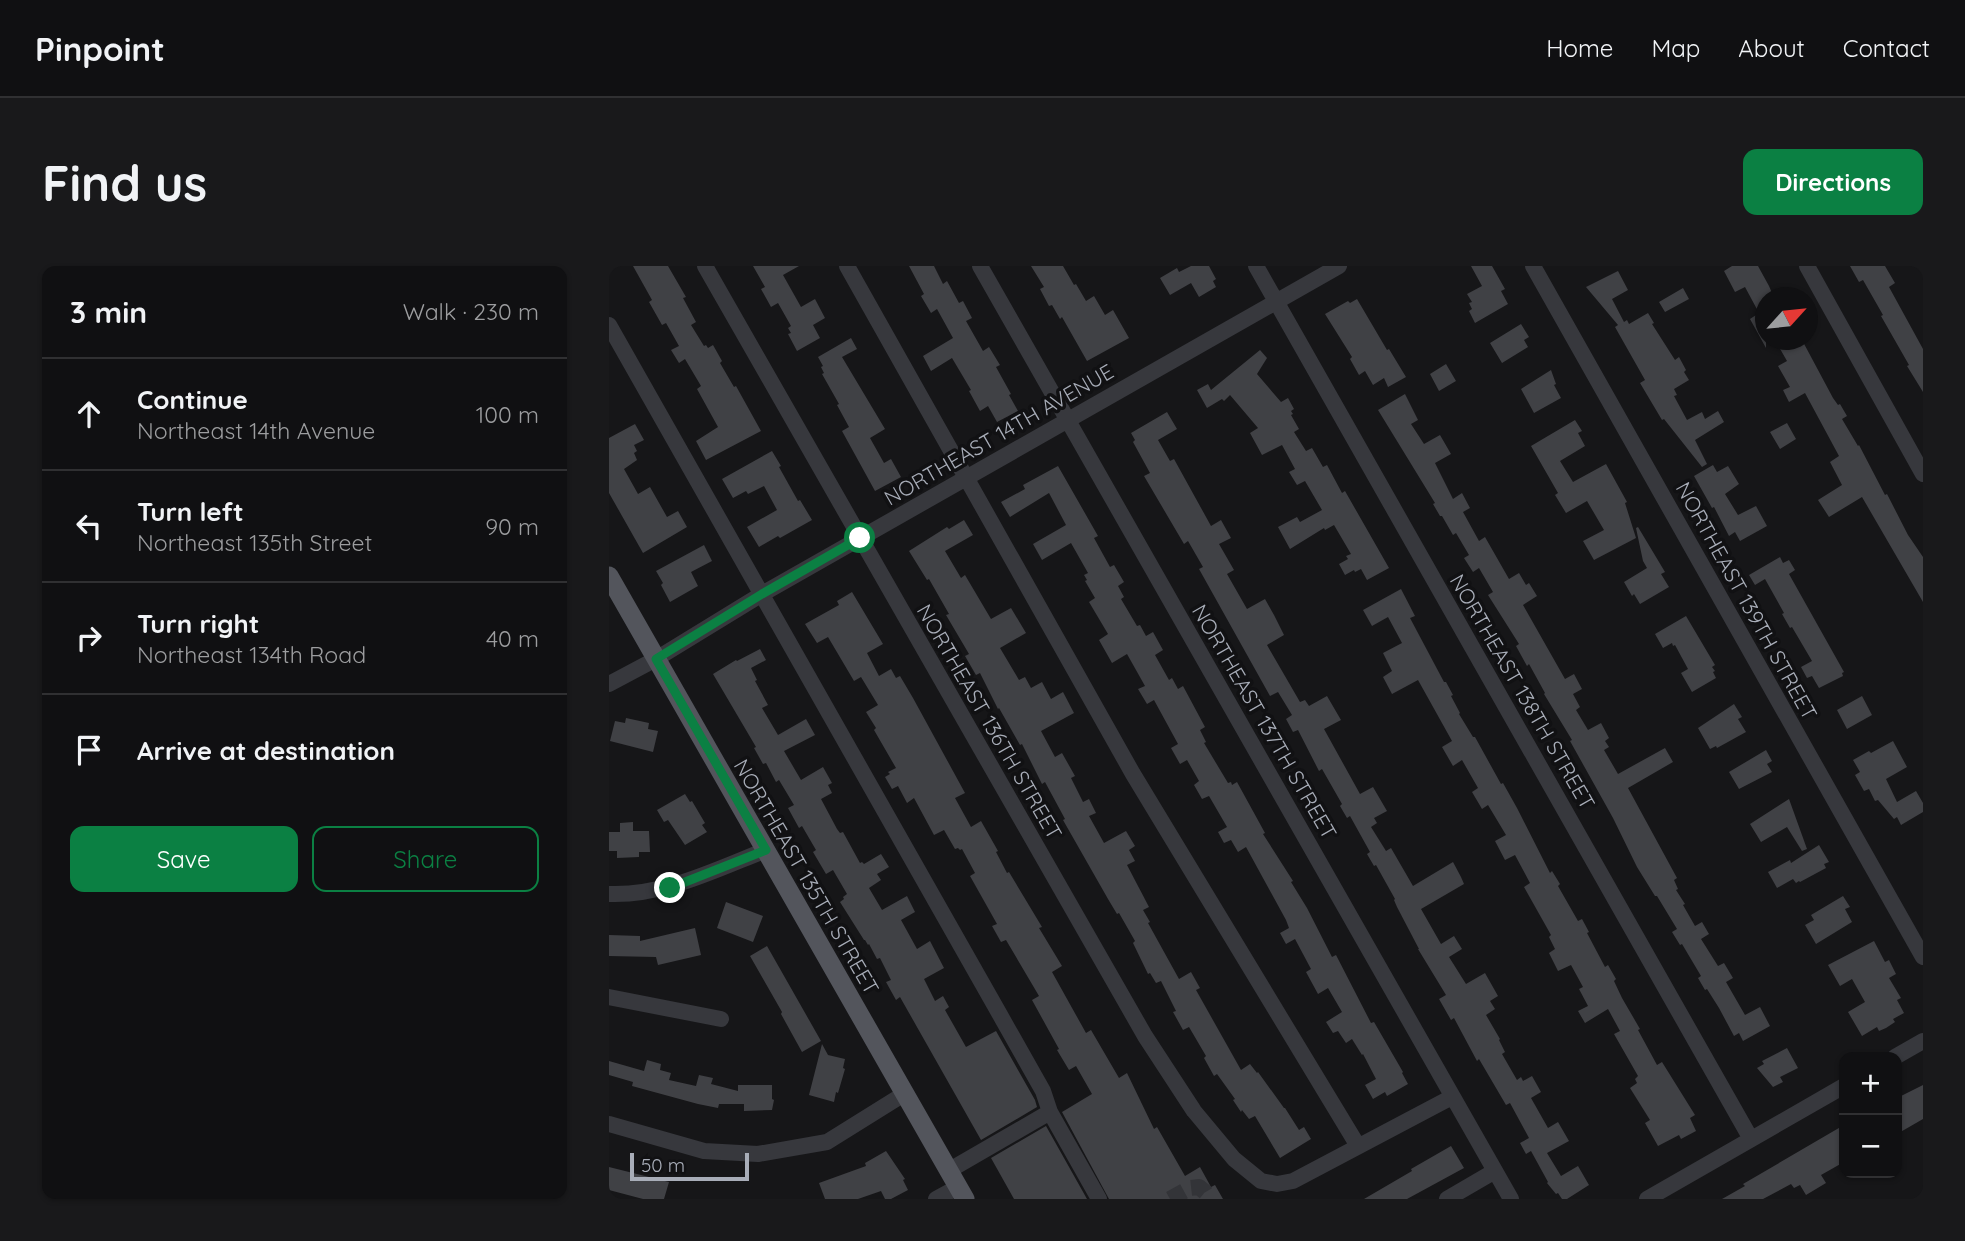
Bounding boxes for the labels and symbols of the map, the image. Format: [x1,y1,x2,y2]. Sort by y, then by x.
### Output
north arrow [1755,287,1818,350]
street label: NORTHEAST 14TH AVENUE [879,358,1118,511]
street label: NORTHEAST 139TH STREET [1671,477,1823,724]
route start [844,522,875,553]
street label: NORTHEAST 138TH STREET [1445,569,1601,814]
street label: NORTHEAST 136TH STREET [912,599,1068,844]
street label: NORTHEAST 137TH STREET [1187,599,1343,844]
street label: NORTHEAST 135TH STREET [729,754,885,999]
route end [654,872,685,903]
scale bar [630,1150,749,1182]

